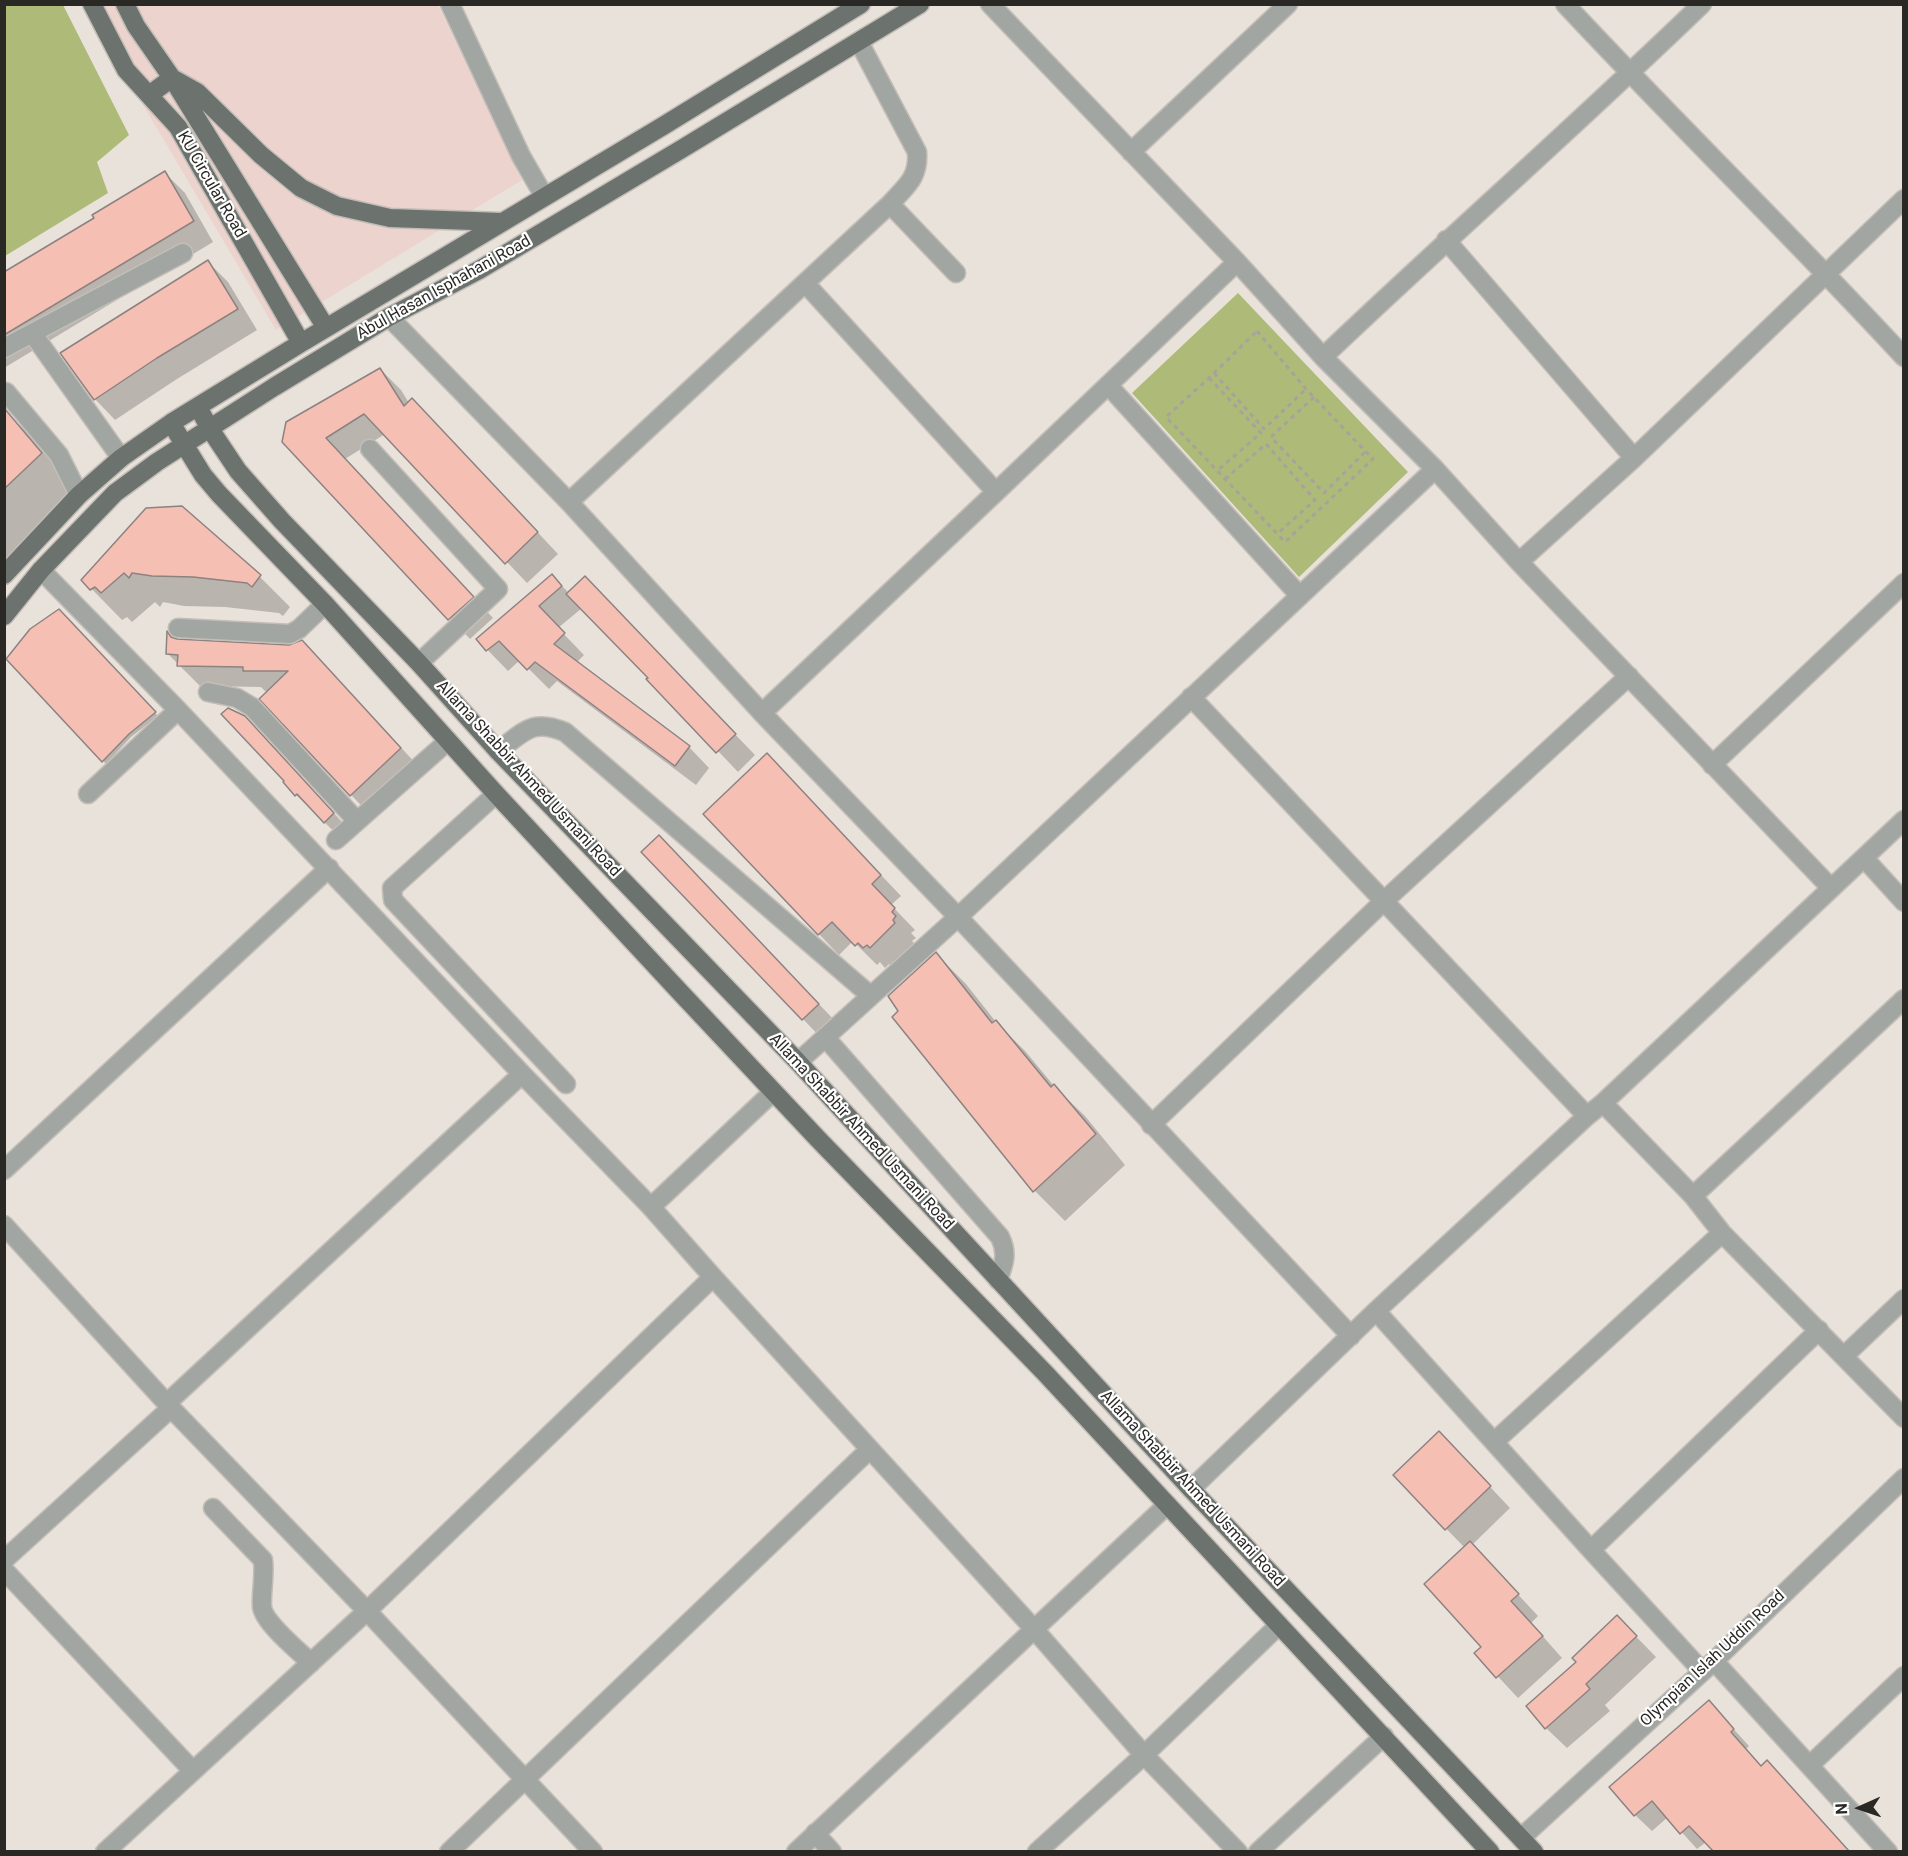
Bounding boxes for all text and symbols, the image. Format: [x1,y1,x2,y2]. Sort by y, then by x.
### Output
street label: KU Circular Road [173,128,249,242]
street label: Abul Hasan Isphahani Road [354,232,534,344]
street label: Allama Shabbir Ahmed Usmani Road [432,677,624,881]
street label: Allama Shabbir Ahmed Usmani Road [765,1030,957,1234]
street label: Allama Shabbir Ahmed Usmani Road [1096,1387,1288,1591]
street label: Olympian Islah Uddin Road [1637,1587,1789,1731]
north arrow [1830,1778,1890,1838]
text: N [1832,1803,1851,1815]

